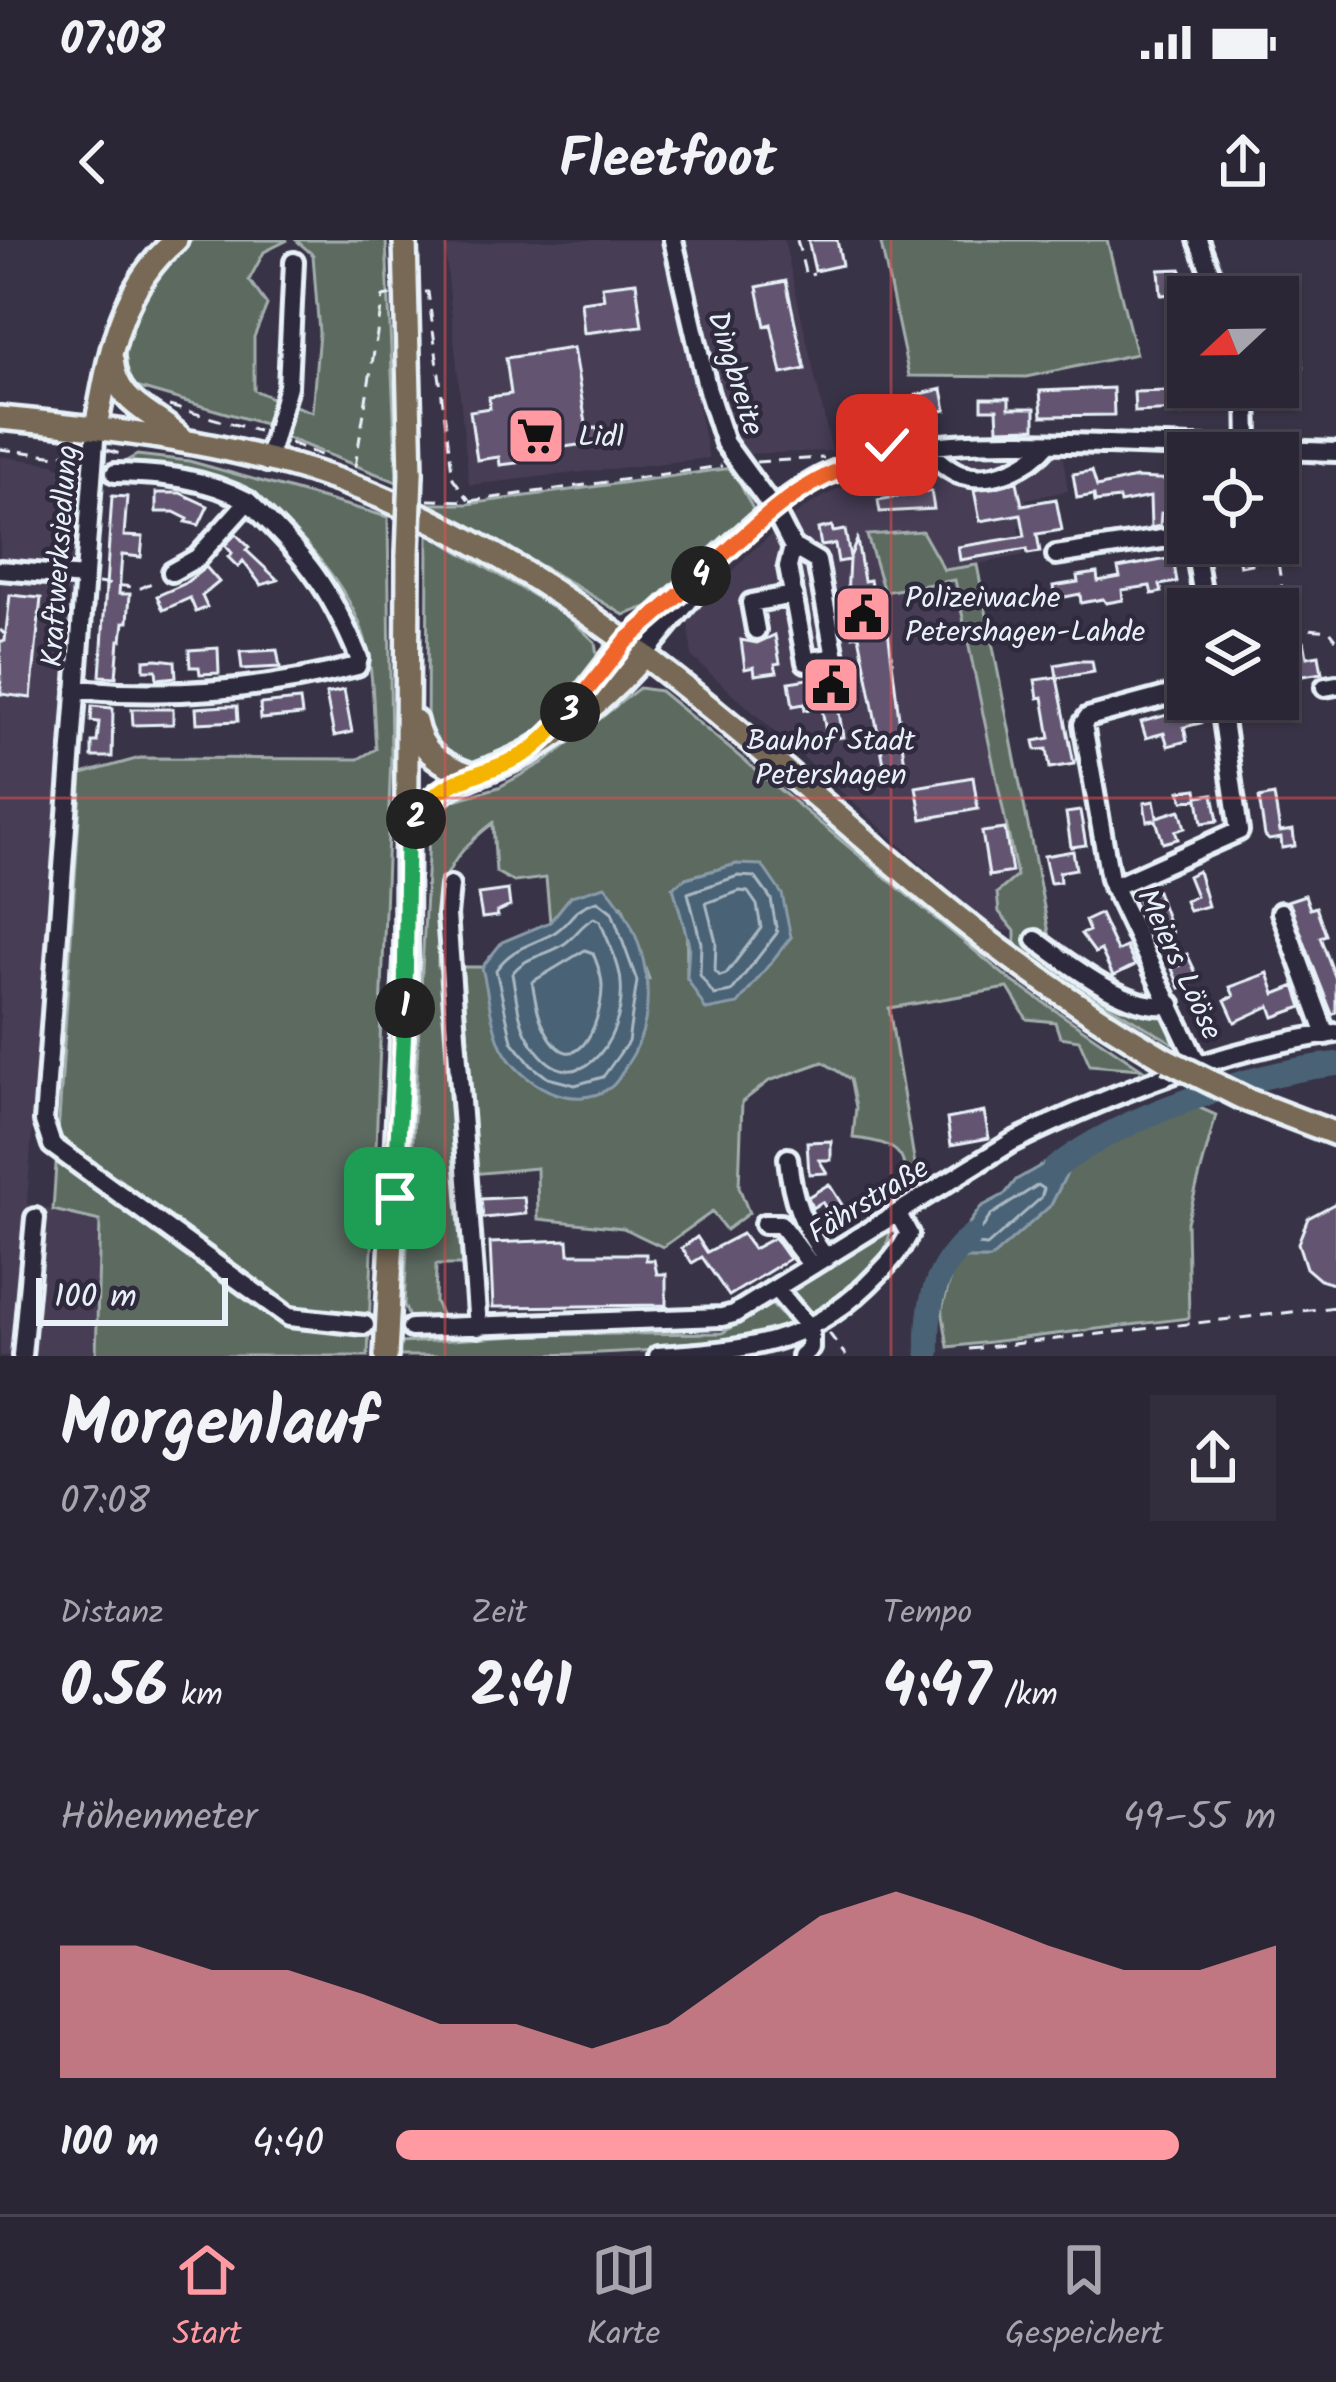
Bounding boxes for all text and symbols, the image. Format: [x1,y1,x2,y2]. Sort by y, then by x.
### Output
text: 07:08 [60,6,165,78]
text: Fleetfoot [559,119,777,205]
icon: back [60,129,126,195]
icon: share [1210,129,1276,195]
north arrow [1167,276,1299,408]
map controls [1167,276,1299,720]
street label: Dingbreite [692,305,776,442]
pin [836,394,938,496]
supermarket icon: Lidl [505,405,567,467]
icon: check [854,412,920,478]
place label: Lidl [578,414,624,462]
button: locate [1167,432,1299,564]
street label: Kraftwerksiedlung [29,443,93,669]
pin: 4 [671,546,731,606]
text: 4 [692,549,710,602]
place label: Polizeiwache Petershagen-Lahde [905,575,1145,657]
public building icon: Polizeiwache Petershagen-Lahde [832,583,894,645]
button: layers [1167,588,1299,720]
public building icon: Bauhof Stadt Petershagen [800,654,862,716]
pin: 3 [540,682,600,742]
text: 3 [561,685,579,738]
place label: Bauhof Stadt Petershagen [747,718,916,800]
pin: 2 [386,789,446,849]
text: 2 [406,792,426,845]
street label: Meiers Lööse [1122,881,1234,1049]
pin: 1 [375,978,435,1038]
text: 1 [400,981,410,1034]
street label: Fährstraße [799,1145,939,1258]
pin [344,1147,446,1249]
icon: arrive [362,1165,428,1231]
scale bar [36,1272,228,1325]
text: 100 m [54,1272,137,1325]
text: Morgenlauf [60,1374,376,1479]
button: share [1150,1395,1276,1521]
text: 07:08 [60,1472,150,1534]
text: Distanz [60,1588,164,1641]
text: Zeit [471,1588,527,1641]
text: Tempo [883,1588,972,1641]
text: 0.56 [60,1641,168,1737]
text: 2:41 [471,1641,572,1737]
text: 4:47 [883,1641,991,1737]
text: km [168,1670,223,1723]
text: /km [991,1670,1058,1723]
text: Höhenmeter [60,1788,257,1850]
text: 49–55 m [1123,1788,1276,1850]
text: 100 m [60,2114,159,2176]
text: 4:40 [252,2114,324,2176]
tab: Start [172,2237,242,2362]
tab: Karte [587,2237,660,2362]
tab: Gespeichert [1005,2237,1164,2362]

